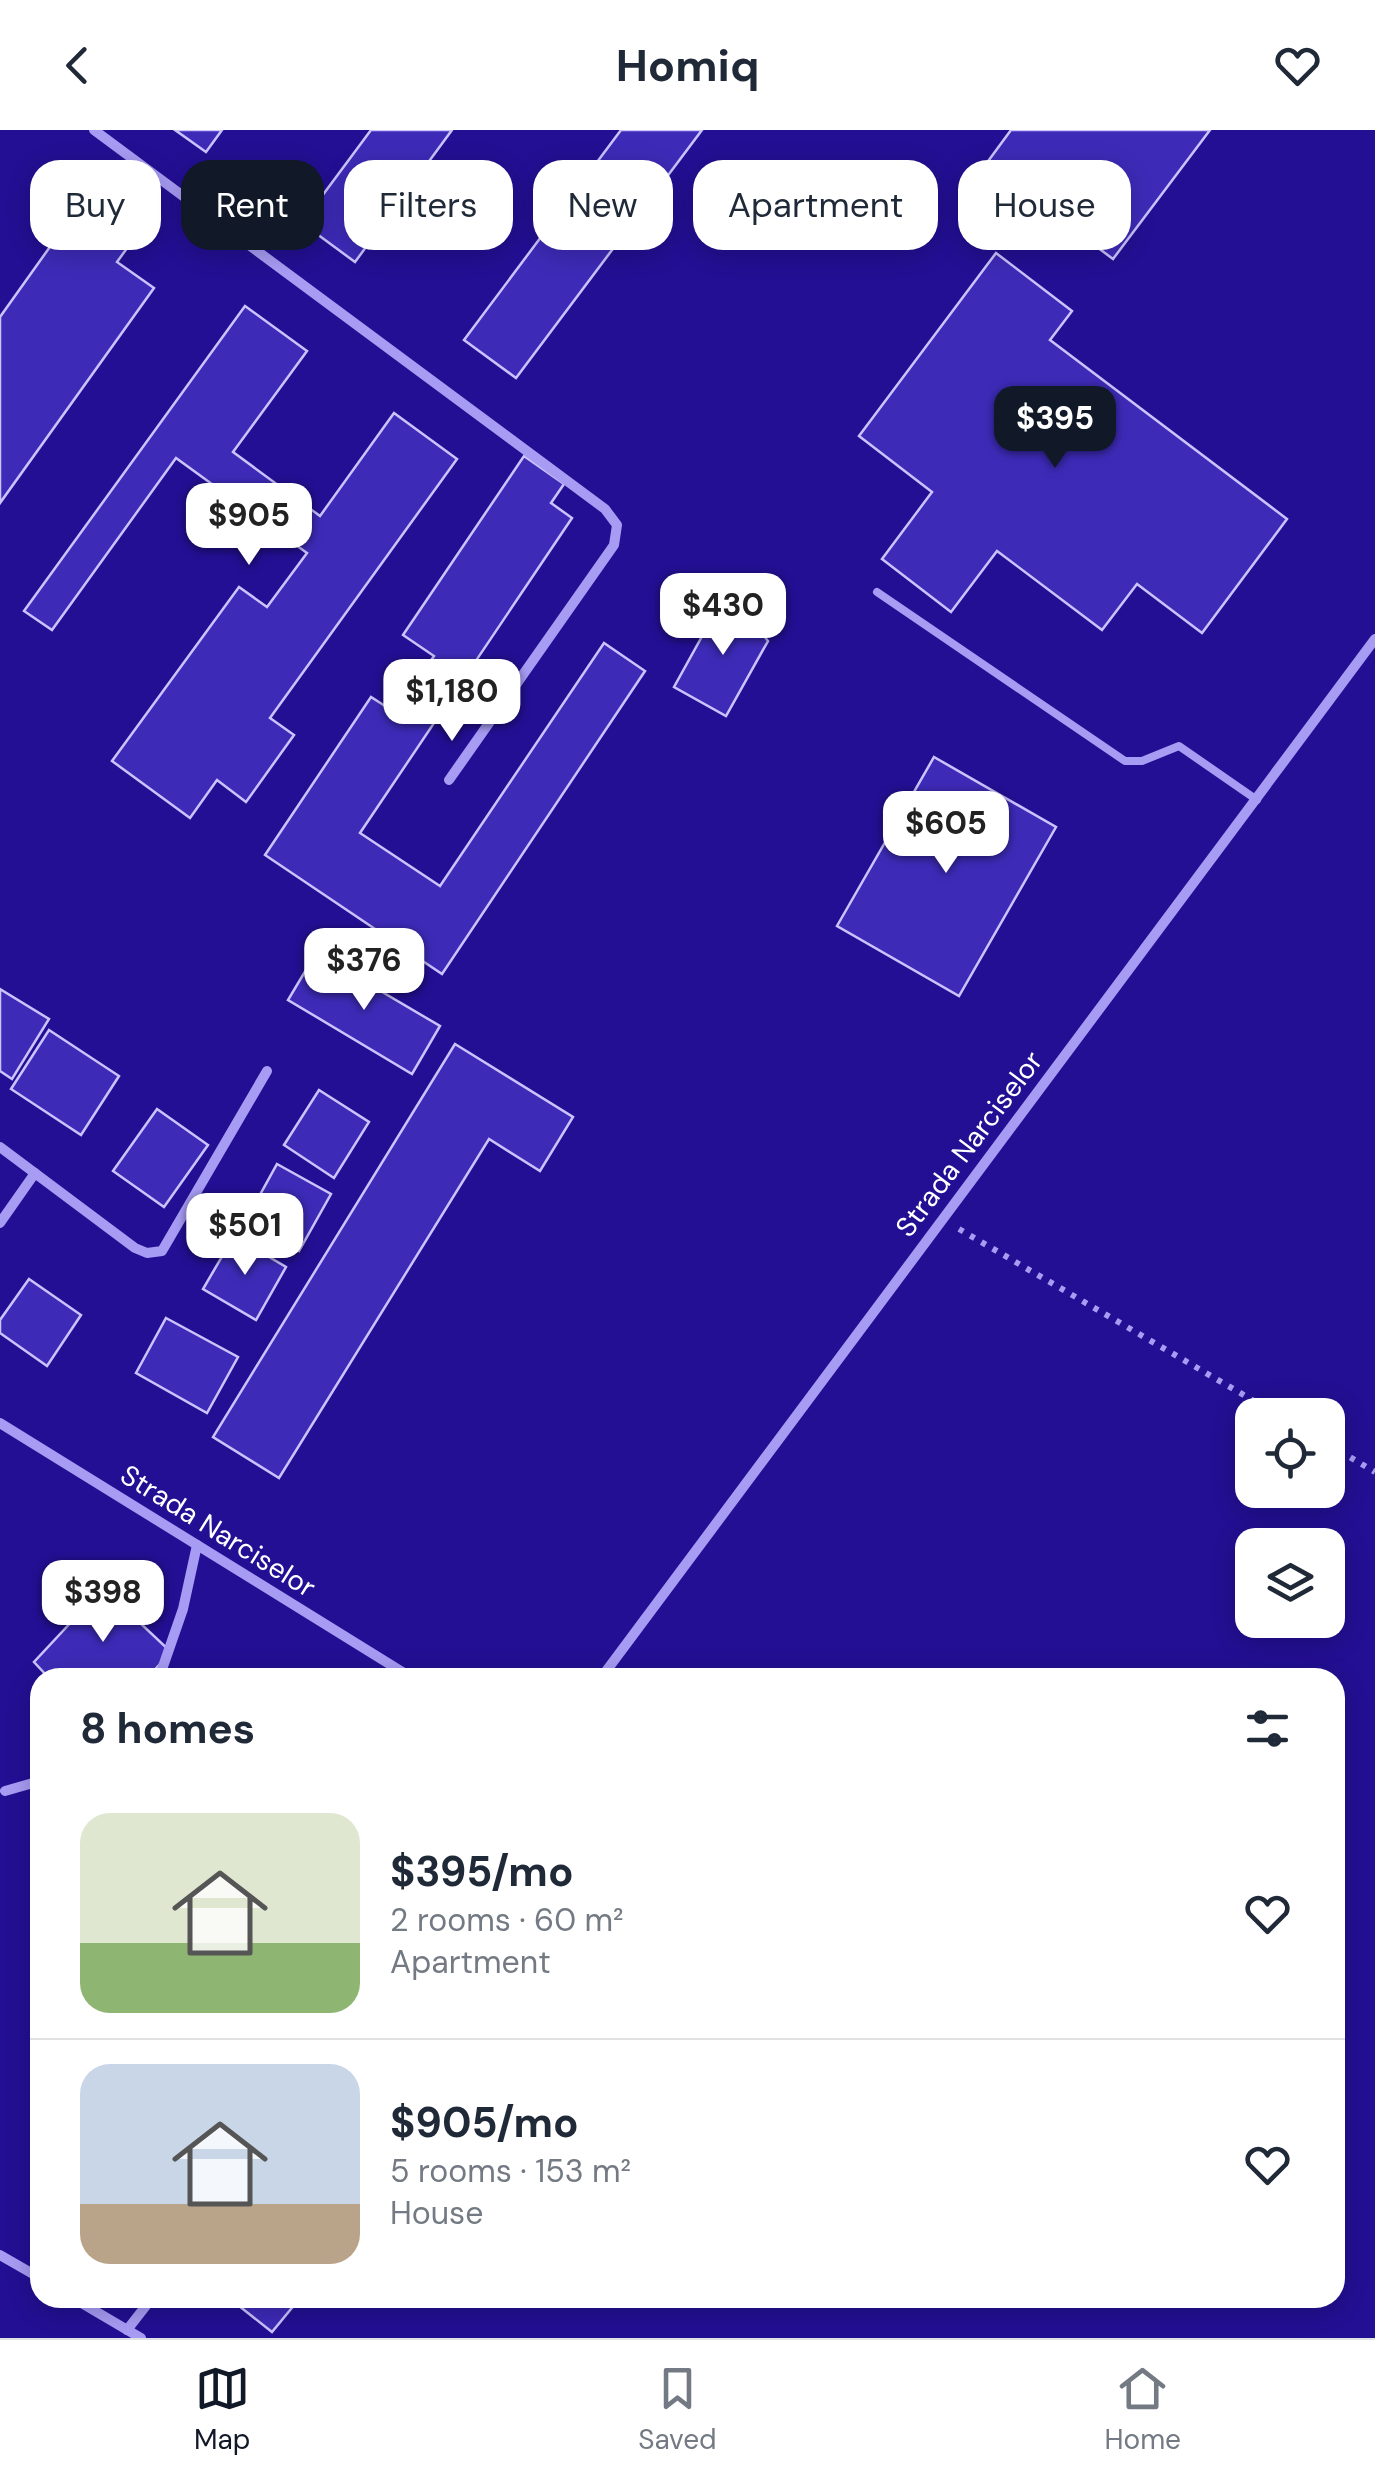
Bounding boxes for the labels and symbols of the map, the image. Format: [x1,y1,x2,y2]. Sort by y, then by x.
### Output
pin: $395 [996,386,1114,471]
pin: $905 [190,483,308,568]
pin: $430 [664,573,782,658]
pin: $1,180 [371,659,533,744]
pin: $605 [887,791,1005,876]
pin: $376 [305,928,423,1013]
street label: Strada Narciselor [887,1044,1051,1244]
pin: $501 [186,1193,304,1278]
street label: Strada Narciselor [113,1456,323,1606]
pin: $398 [44,1560,162,1645]

